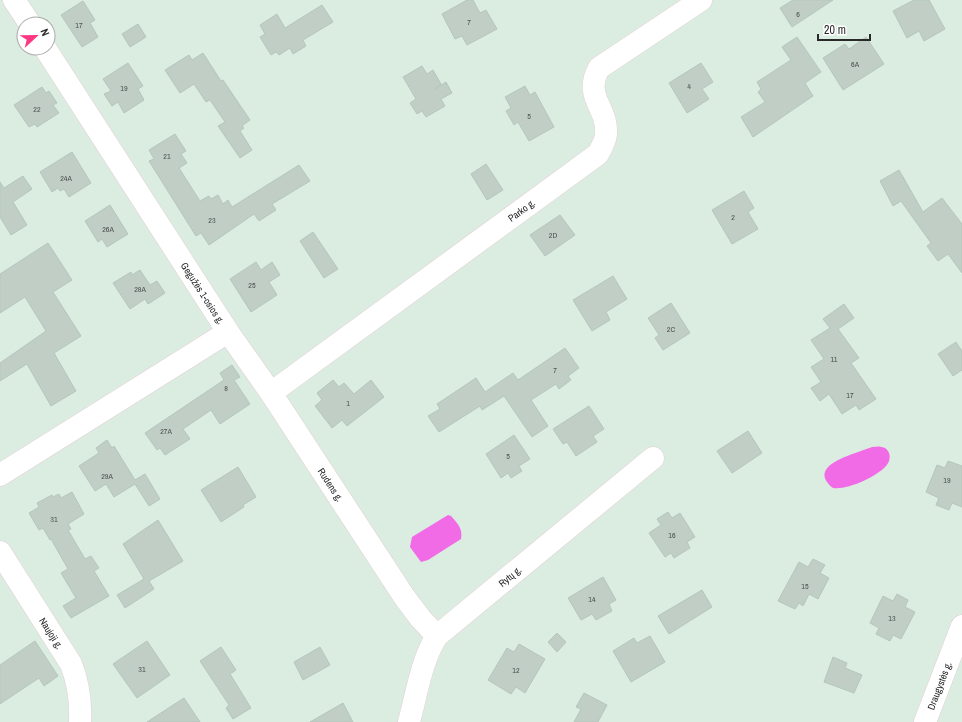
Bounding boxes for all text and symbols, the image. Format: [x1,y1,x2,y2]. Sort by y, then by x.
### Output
house number: 6 [796,9,800,19]
north arrow [16,16,56,56]
scale bar [818,16,870,42]
house number: 7 [467,17,471,27]
house number: 17 [75,20,83,30]
text: 20 m [824,22,846,38]
text: N [38,27,53,38]
house number: 6A [851,59,860,69]
house number: 4 [687,81,691,91]
house number: 19 [120,83,128,93]
house number: 22 [33,104,41,114]
house number: 5 [527,111,531,121]
house number: 21 [163,151,171,161]
house number: 24A [60,173,72,183]
street label: Parko g. [505,196,538,225]
house number: 2 [731,212,735,222]
house number: 23 [208,215,216,225]
house number: 26A [102,224,114,234]
house number: 2D [549,230,557,240]
street label: Gegužės 1-osios g. [178,260,227,327]
house number: 25 [248,280,256,290]
house number: 28A [134,284,146,294]
house number: 2C [667,324,675,334]
house number: 11 [831,354,838,364]
house number: 7 [553,365,557,375]
house number: 8 [224,383,228,393]
house number: 17 [846,390,854,400]
house number: 1 [346,398,350,408]
house number: 27A [160,426,172,436]
house number: 5 [506,451,510,461]
street label: Rudens g. [315,466,346,504]
house number: 29A [101,471,113,481]
house number: 19 [943,475,951,485]
house number: 31 [50,514,58,524]
house number: 16 [668,530,676,540]
street label: Rytų g. [496,563,524,590]
house number: 15 [801,581,809,591]
house number: 14 [588,594,596,604]
house number: 13 [888,613,896,623]
street label: Naujoji g. [36,615,66,651]
street label: Draugystės g. [924,660,955,712]
house number: 31 [138,664,146,674]
house number: 12 [512,665,520,675]

